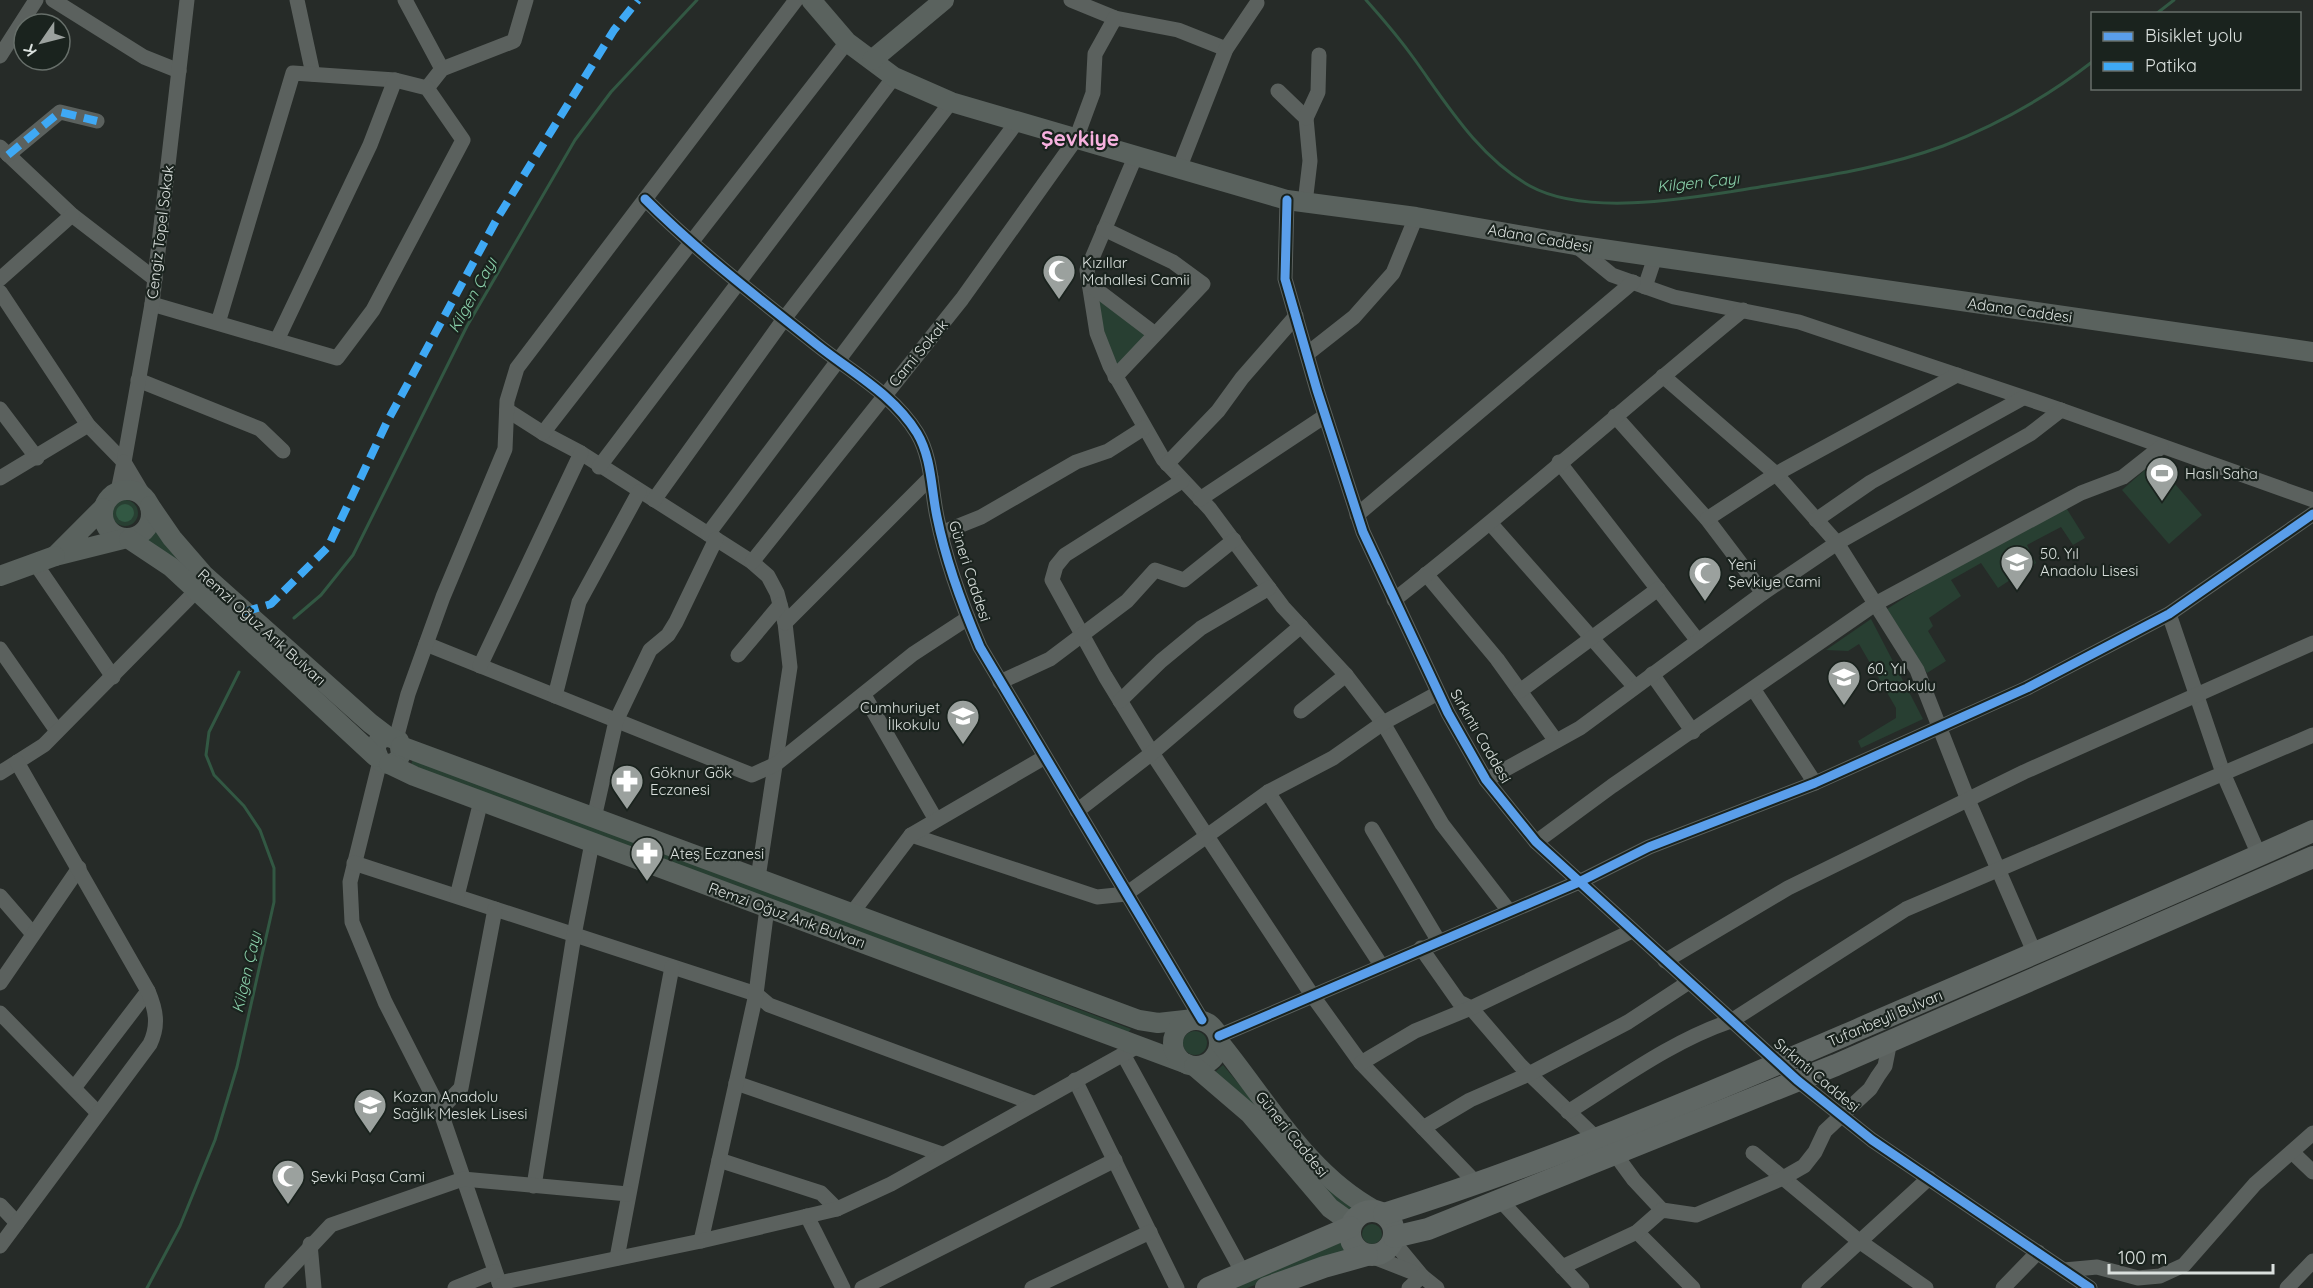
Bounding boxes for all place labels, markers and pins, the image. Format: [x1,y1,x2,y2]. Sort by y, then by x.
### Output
mosque icon: Kızıllar Mahallesi Camii [1041,253,1077,300]
place label: Kızıllar Mahallesi Camii [1082,253,1190,289]
sports icon: Haslı Saha [2144,455,2180,502]
place label: Haslı Saha [2185,464,2258,483]
school or university icon: 50. Yıl Anadolu Lisesi [1999,544,2035,591]
place label: 50. Yıl Anadolu Lisesi [2040,544,2139,580]
mosque icon: Yeni Şevkiye Cami [1687,555,1723,602]
place label: Yeni Şevkiye Cami [1728,555,1821,591]
school or university icon: 60. Yıl Ortaokulu [1826,659,1862,706]
place label: 60. Yıl Ortaokulu [1867,659,1936,695]
place label: Cumhuriyet İlkokulu [860,698,940,734]
school or university icon: Cumhuriyet İlkokulu [945,698,981,745]
pharmacy icon: Göknur Gök Eczanesi [609,763,645,810]
place label: Göknur Gök Eczanesi [650,763,732,799]
pharmacy icon: Ateş Eczanesi [629,835,665,882]
place label: Ateş Eczanesi [670,844,764,863]
school or university icon: Kozan Anadolu Sağlık Meslek Lisesi [352,1087,388,1134]
place label: Kozan Anadolu Sağlık Meslek Lisesi [393,1087,527,1123]
mosque icon: Şevki Paşa Cami [270,1158,306,1205]
place label: Şevki Paşa Cami [311,1167,425,1186]

